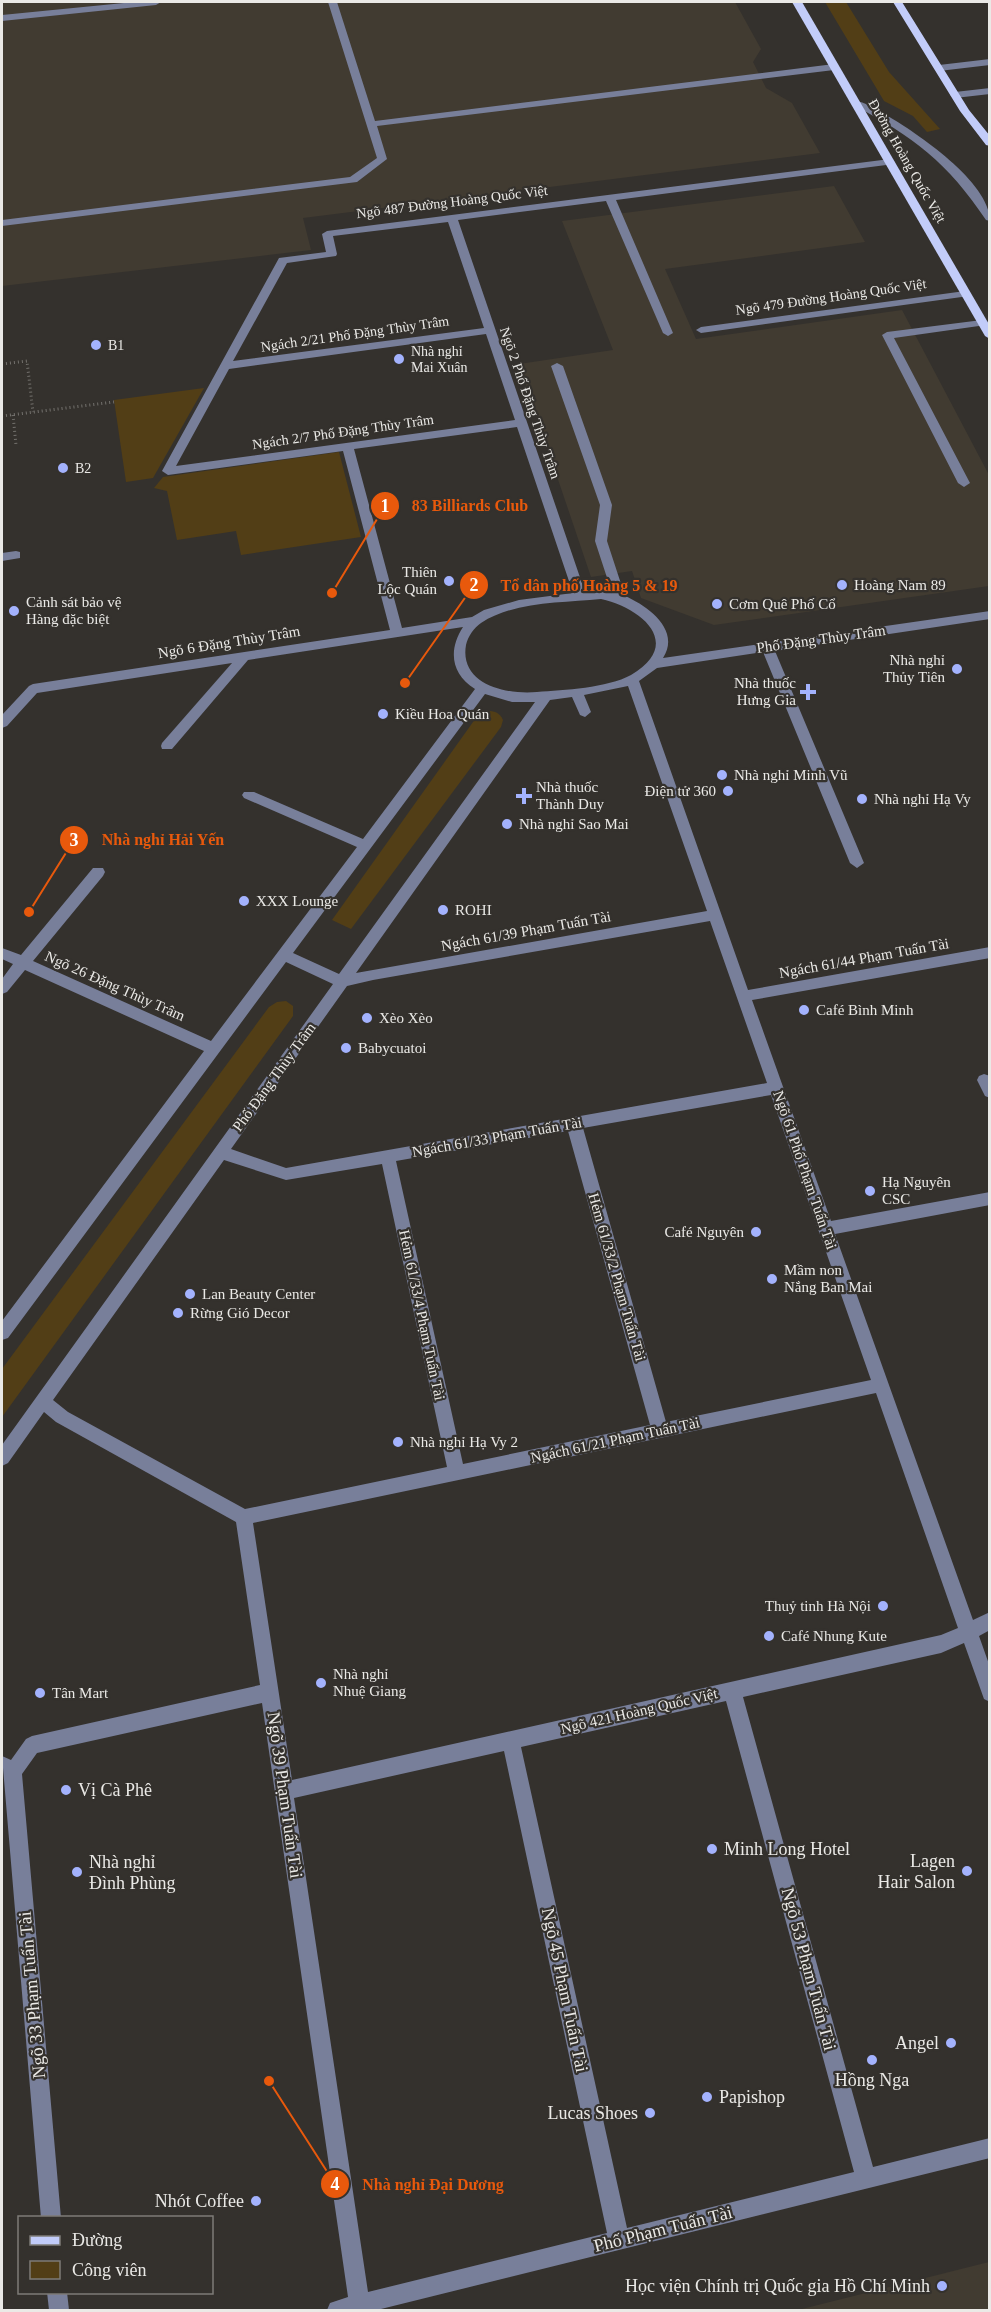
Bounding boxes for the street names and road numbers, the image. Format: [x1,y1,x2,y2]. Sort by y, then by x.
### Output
street label: Đường Hoàng Quốc Việt [865,97,949,226]
street label: Ngõ 487 Đường Hoàng Quốc Việt [356,183,548,221]
street label: Ngõ 479 Đường Hoàng Quốc Việt [735,276,927,318]
street label: Ngách 2/21 Phố Đặng Thùy Trâm [260,313,450,355]
street label: Ngõ 2 Phố Đặng Thùy Trâm [497,325,563,481]
street label: Ngách 2/7 Phố Đặng Thùy Trâm [251,412,435,452]
street label: Phố Đặng Thùy Trâm [755,622,887,656]
street label: Ngõ 6 Đặng Thùy Trâm [157,623,302,661]
street label: Ngách 61/39 Phạm Tuấn Tài [440,908,612,954]
street label: Ngách 61/44 Phạm Tuấn Tài [778,935,950,981]
street label: Ngõ 26 Đặng Thùy Trâm [43,948,188,1024]
street label: Phố Đặng Thùy Trâm [229,1019,319,1134]
street label: Ngõ 61 Phố Phạm Tuấn Tài [770,1089,840,1251]
street label: Ngách 61/33 Phạm Tuấn Tài [411,1114,583,1160]
street label: Hẻm 61/33/2 Phạm Tuấn Tài [585,1191,649,1363]
street label: Hẻm 61/33/4 Phạm Tuấn Tài [396,1228,448,1402]
street label: Ngách 61/21 Phạm Tuấn Tài [529,1414,701,1466]
street label: Ngõ 421 Hoàng Quốc Việt [559,1685,720,1737]
street label: Ngõ 39 Phạm Tuấn Tài [263,1711,307,1879]
street label: Ngõ 53 Phạm Tuấn Tài [778,1885,840,2053]
street label: Ngõ 45 Phạm Tuấn Tài [538,1906,592,2074]
street label: Ngõ 33 Phạm Tuấn Tài [15,1911,49,2079]
street label: Phố Phạm Tuấn Tài [592,2202,734,2256]

